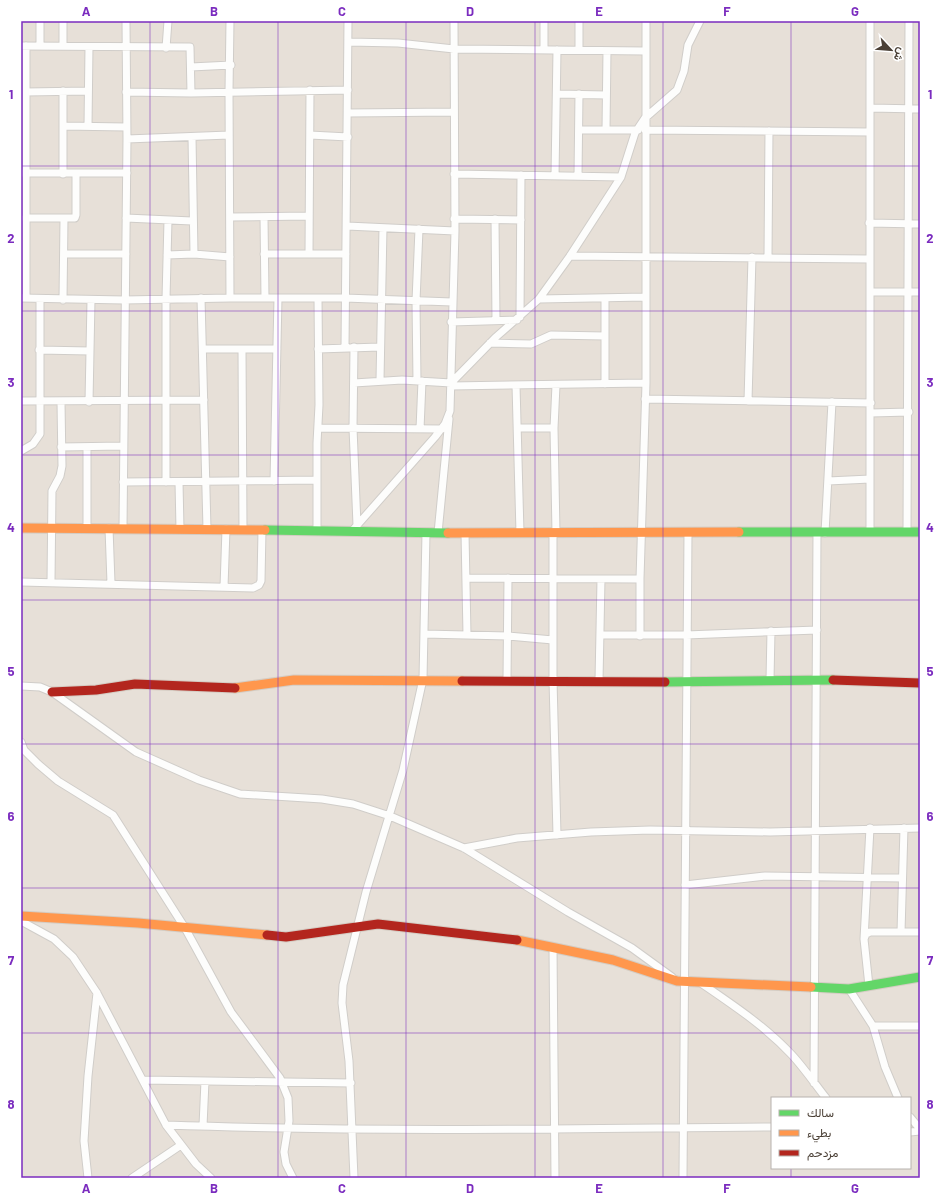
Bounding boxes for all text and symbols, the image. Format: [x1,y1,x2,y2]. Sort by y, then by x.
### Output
text: A [82,3,91,19]
text: B [210,3,218,19]
text: C [338,3,346,19]
text: D [466,3,474,19]
text: E [595,3,603,19]
text: F [723,3,731,19]
text: G [851,3,859,19]
north arrow [871,30,911,70]
text: ش [891,45,909,63]
text: 1 [9,86,13,102]
text: 1 [928,86,932,102]
text: 2 [7,230,15,246]
text: 2 [926,230,934,246]
text: 3 [7,374,15,390]
text: 3 [926,374,934,390]
text: 4 [7,519,15,535]
text: 4 [926,519,934,535]
text: 5 [7,663,15,679]
text: 5 [926,663,934,679]
text: 6 [8,808,15,824]
text: 6 [927,808,934,824]
text: 7 [8,952,15,968]
text: 7 [927,952,934,968]
text: 8 [7,1096,15,1112]
text: 8 [926,1096,934,1112]
legend [771,1097,911,1169]
text: سالك [807,1105,834,1119]
text: بطيء [807,1125,831,1143]
text: مزدحم [807,1145,838,1161]
text: A [82,1180,91,1196]
text: B [210,1180,218,1196]
text: C [338,1180,346,1196]
text: D [466,1180,474,1196]
text: E [595,1180,603,1196]
text: F [723,1180,731,1196]
text: G [851,1180,859,1196]

